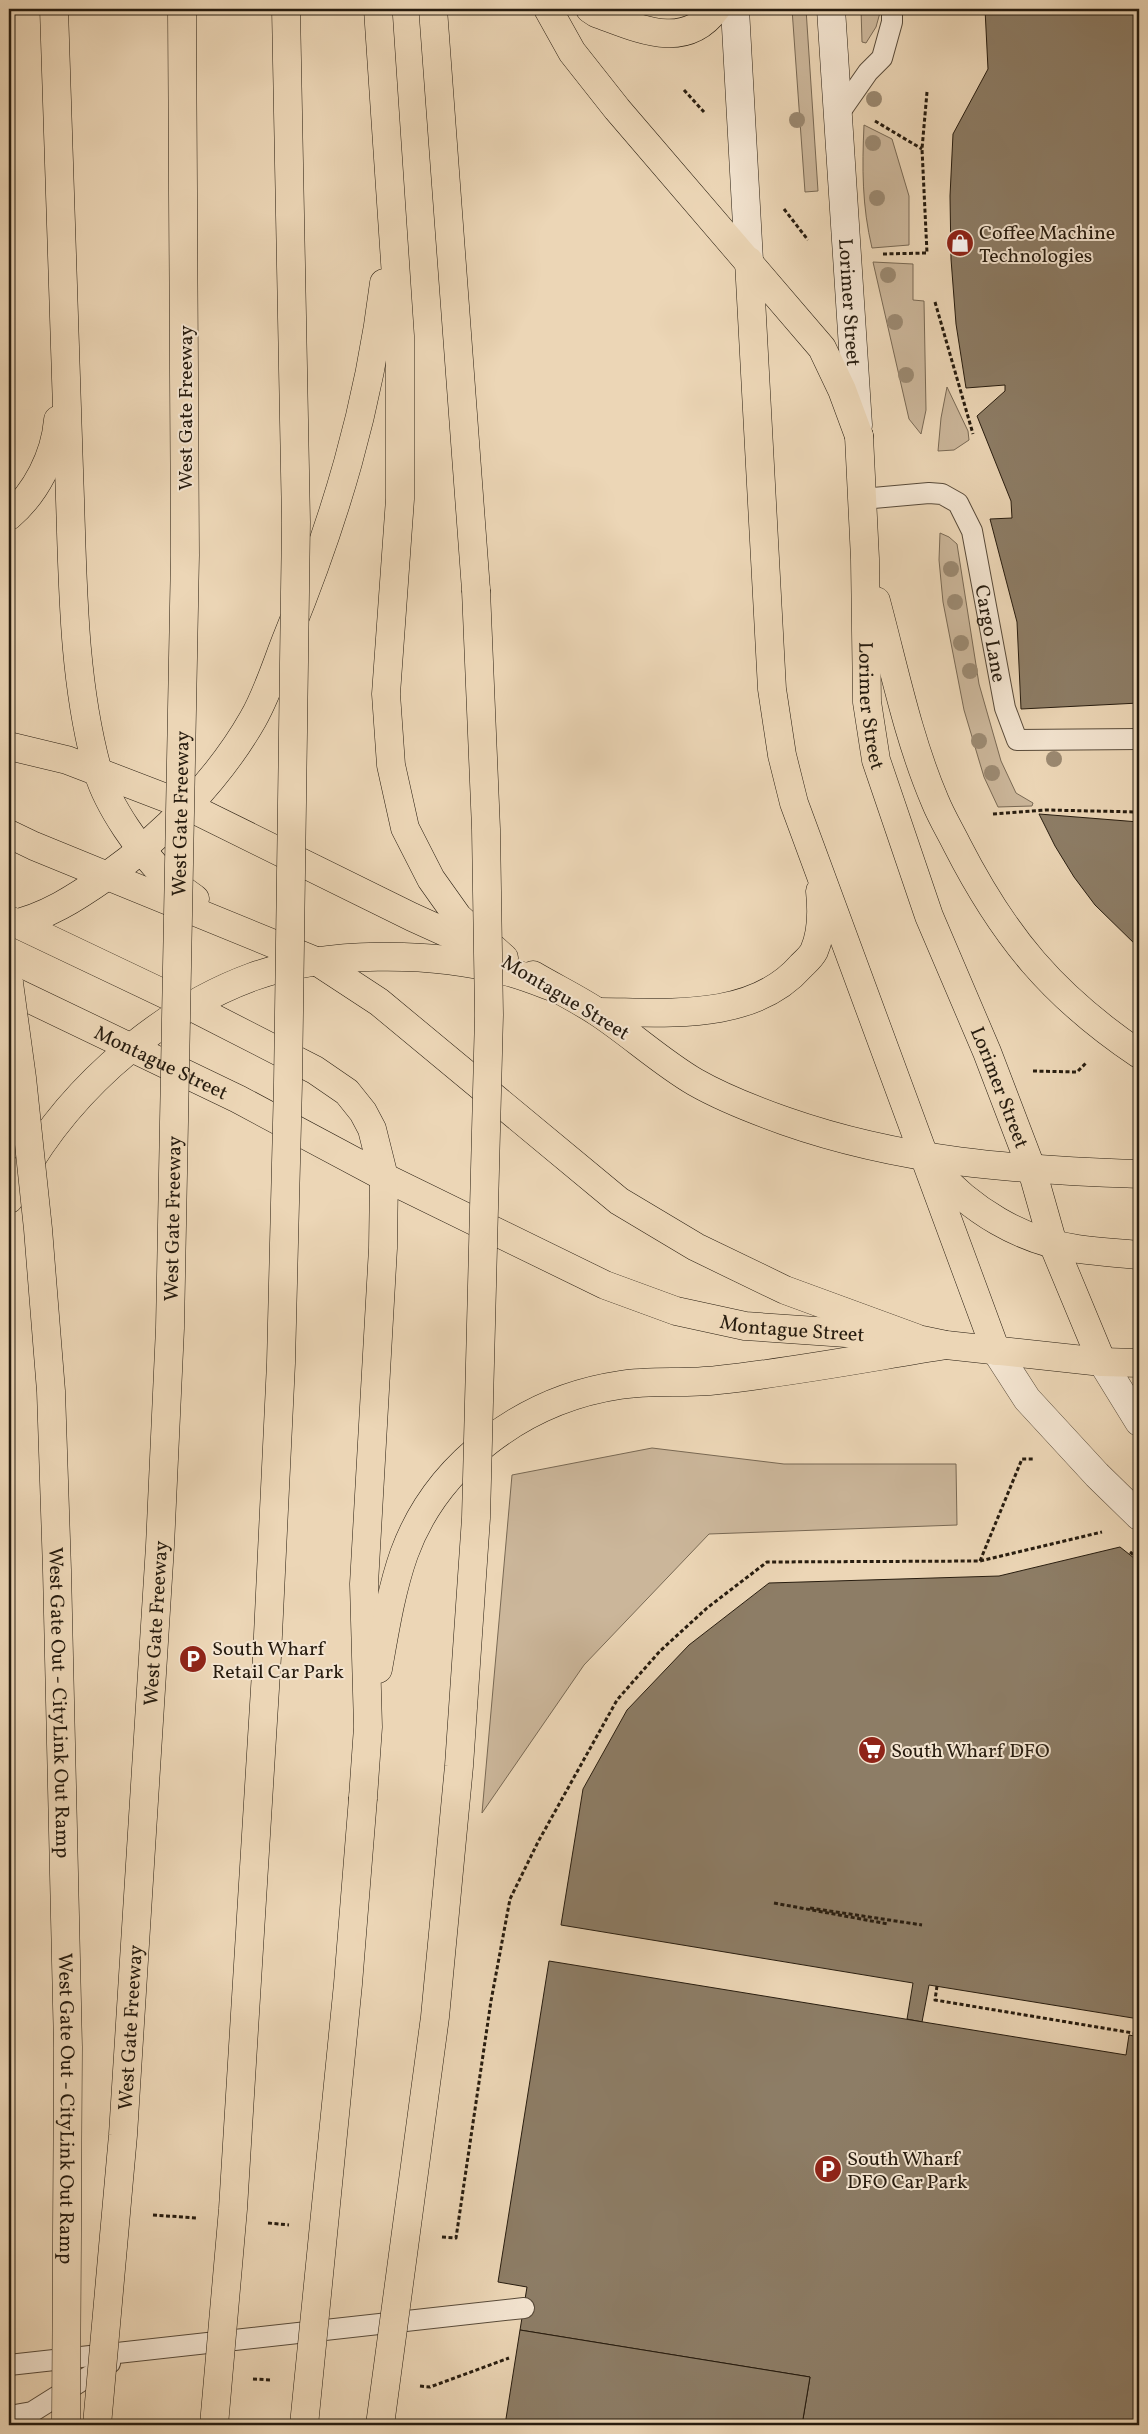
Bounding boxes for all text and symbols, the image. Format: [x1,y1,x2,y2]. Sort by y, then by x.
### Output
place label: Coffee Machine Technologies [979,220,1115,271]
shop icon: Coffee Machine Technologies [945,228,975,258]
street label: Lorimer Street [830,238,866,367]
street label: West Gate Freeway [173,325,201,491]
street label: Cargo Lane [966,582,1012,685]
street label: Lorimer Street [850,642,890,774]
street label: West Gate Freeway [166,730,198,897]
street label: Montague Street [496,949,634,1048]
street label: Montague Street [89,1020,232,1108]
street label: Lorimer Street [962,1023,1034,1153]
street label: West Gate Freeway [159,1135,190,1302]
street label: Montague Street [717,1309,865,1350]
street label: West Gate Freeway [138,1540,176,1707]
street label: West Gate Out - CityLink Out Ramp [40,1547,76,1859]
place label: South Wharf Retail Car Park [212,1636,344,1687]
parking icon: South Wharf Retail Car Park [178,1644,208,1674]
supermarket icon: South Wharf DFO [857,1735,887,1765]
place label: South Wharf DFO [891,1738,1050,1766]
street label: West Gate Freeway [113,1944,151,2111]
street label: West Gate Out - CityLink Out Ramp [50,1953,80,2264]
place label: South Wharf DFO Car Park [847,2146,968,2197]
parking icon: South Wharf DFO Car Park [813,2154,843,2184]

